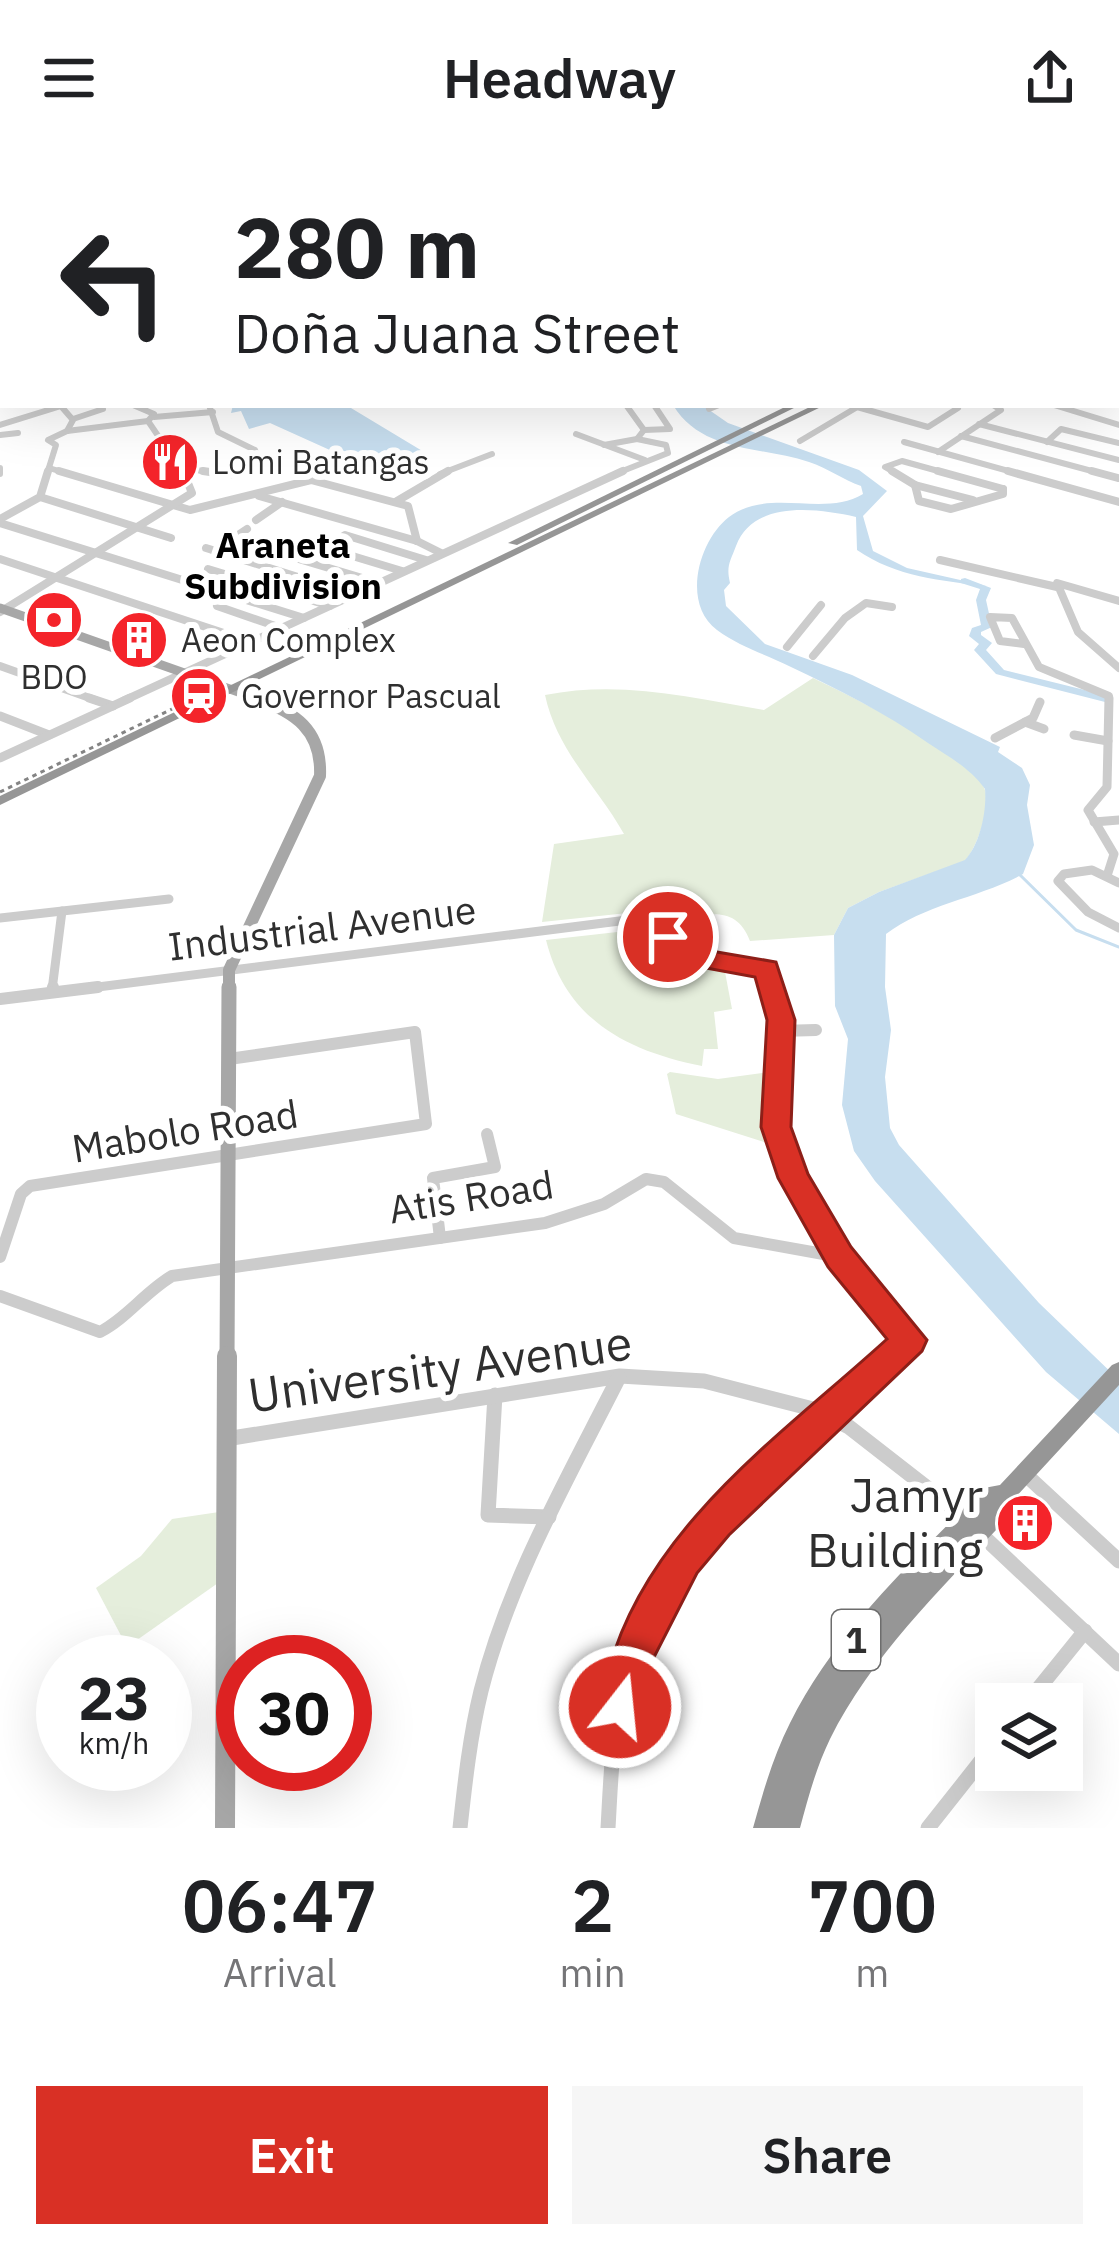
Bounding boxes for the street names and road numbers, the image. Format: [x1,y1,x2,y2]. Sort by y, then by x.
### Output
street label: Industrial Avenue [165,883,479,972]
street label: Mabolo Road [68,1087,302,1174]
street label: Atis Road [385,1158,557,1235]
street label: University Avenue [244,1310,636,1426]
road number: 1 [832,1610,880,1670]

